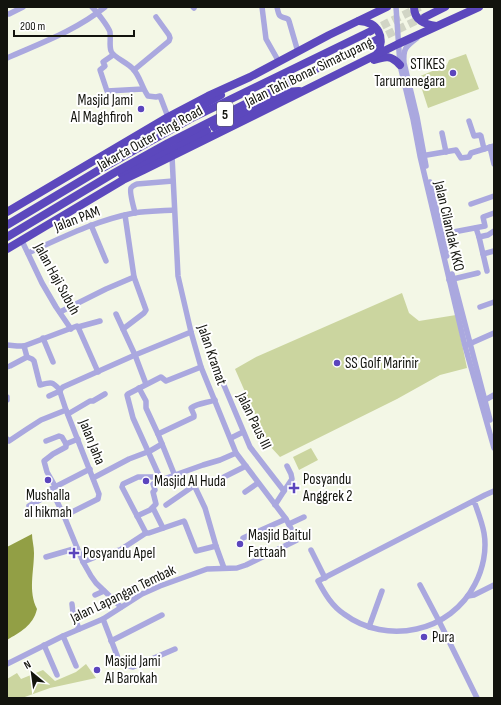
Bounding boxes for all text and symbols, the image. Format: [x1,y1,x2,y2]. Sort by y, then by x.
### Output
scale bar [14,12,134,38]
text: 200 m [20,19,46,34]
street label: Jalan Tahi Bonar Simatupang [241,33,376,112]
place label: STIKES Tarumanegara [374,55,445,91]
marker: STIKES Tarumanegara [448,68,458,78]
place label: Masjid Jami Al Maghfiroh [70,91,133,127]
street label: Jakarta Outer Ring Road [93,101,206,175]
road number: 5 [217,102,233,126]
marker: Masjid Jami Al Maghfiroh [136,104,146,114]
street label: Jalan Cilandak KKO [429,178,469,273]
street label: Jalan PAM [50,202,103,237]
street label: Jalan Haji Subuh [29,239,84,318]
street label: Jalan Kramat [192,321,231,388]
place label: SS Golf Marinir [345,354,419,373]
marker: SS Golf Marinir [332,358,342,368]
street label: Jalan Paus III [232,388,276,453]
street label: Jalan Jaha [74,416,110,468]
place label: Posyandu Anggrek 2 [302,470,353,506]
place label: Masjid Al Huda [154,472,226,491]
marker: Mushalla al hikmah [43,475,53,485]
marker: Masjid Al Huda [141,476,151,486]
marker: Posyandu Anggrek 2 [288,482,300,494]
place label: Mushalla al hikmah [24,486,72,522]
place label: Masjid Baitul Fattaah [248,526,311,562]
marker: Masjid Baitul Fattaah [235,539,245,549]
place label: Posyandu Apel [83,544,155,563]
marker: Posyandu Apel [68,547,80,559]
street label: Jalan Lapangan Tembak [66,560,179,628]
place label: Pura [432,628,455,647]
marker: Pura [419,632,429,642]
place label: Masjid Jami Al Barokah [104,652,161,688]
north arrow [12,653,52,693]
text: N [22,658,33,672]
marker: Masjid Jami Al Barokah [92,665,102,675]

